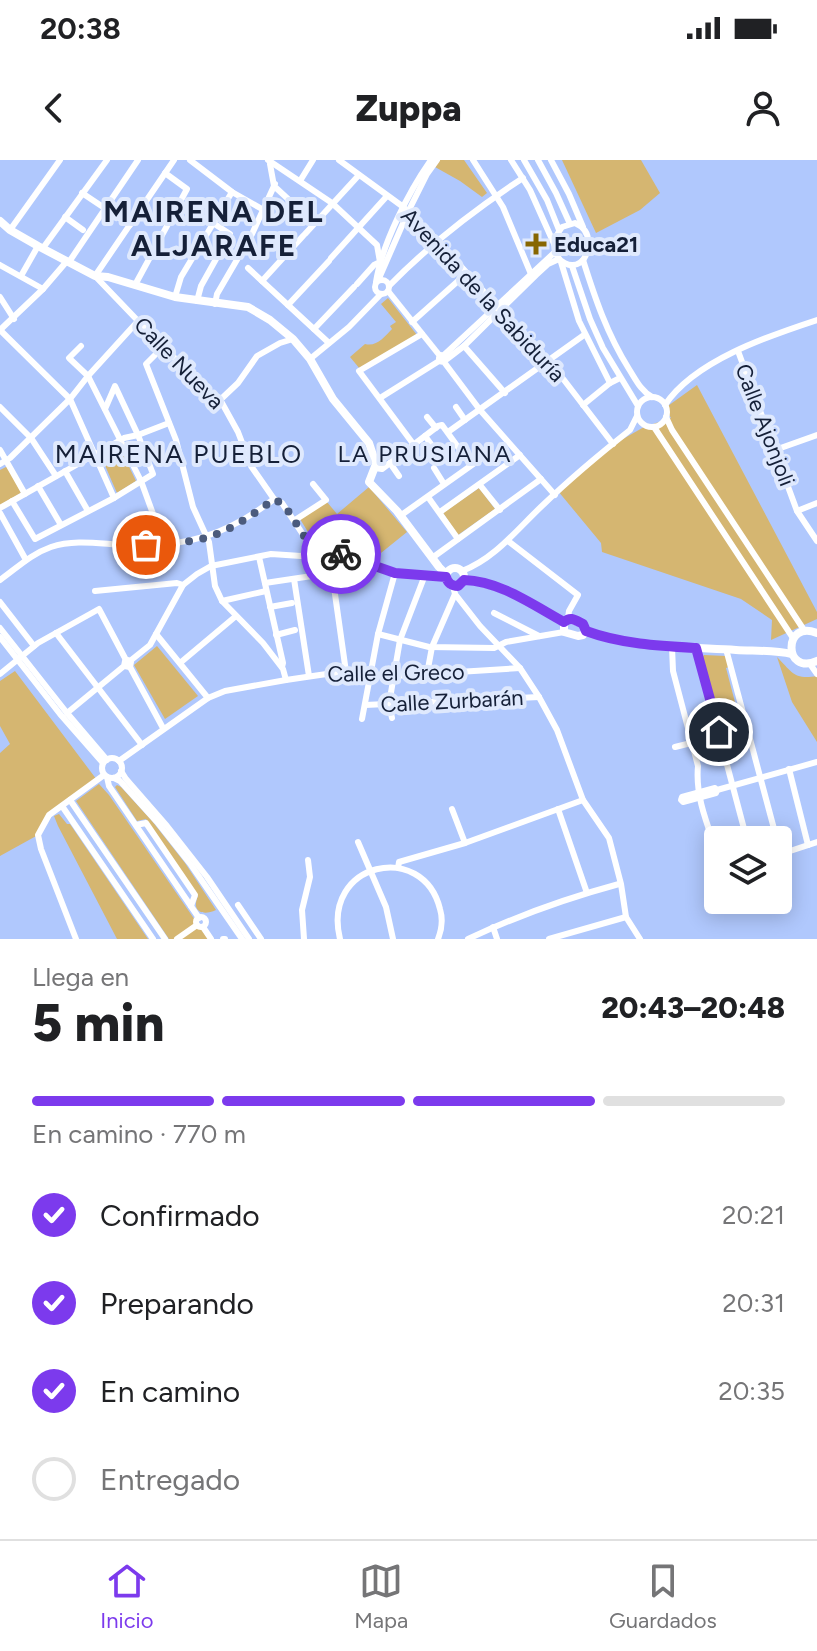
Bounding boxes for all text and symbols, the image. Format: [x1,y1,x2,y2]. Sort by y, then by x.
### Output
text: 20:38 [40,10,121,47]
icon: back [32,86,76,130]
icon: person [741,86,785,130]
text: Zuppa [355,87,462,130]
district label: MAIRENA DEL ALJARAFE [103,193,325,264]
street label: Avenida de la Sabiduría [395,202,571,388]
place label: Educa21 [554,231,638,258]
marker: Educa21 [525,233,547,255]
street label: Calle Nueva [128,311,230,415]
street label: Calle Ajonjoli [729,360,801,490]
district label: MAIRENA PUEBLO [55,438,303,470]
district label: LA PRUSIANA [338,439,512,468]
pin [112,511,180,579]
courier [301,514,381,594]
icon: bag [124,523,168,567]
icon: bike [319,532,363,576]
street label: Calle el Greco [327,658,465,688]
street label: Calle Zurbarán [380,684,524,718]
pin [685,698,753,766]
icon: home [697,710,741,754]
map controls [704,826,792,914]
button: layers [704,826,792,914]
text: Llega en [32,961,129,993]
text: 20:43–20:48 [601,989,785,1026]
text: 5 min [32,992,165,1054]
text: En camino · 770 m [32,1118,246,1150]
icon: check [32,1193,76,1237]
text: Confirmado [100,1197,260,1234]
text: 20:21 [722,1199,785,1231]
icon: check [32,1281,76,1325]
text: Preparando [100,1285,254,1322]
text: 20:31 [722,1287,785,1319]
icon: check [32,1369,76,1413]
text: En camino [100,1373,240,1410]
text: 20:35 [718,1375,785,1407]
text: Entregado [100,1461,240,1498]
tab: Inicio [100,1559,153,1634]
tab: Mapa [354,1559,408,1634]
tab: Guardados [609,1559,717,1634]

